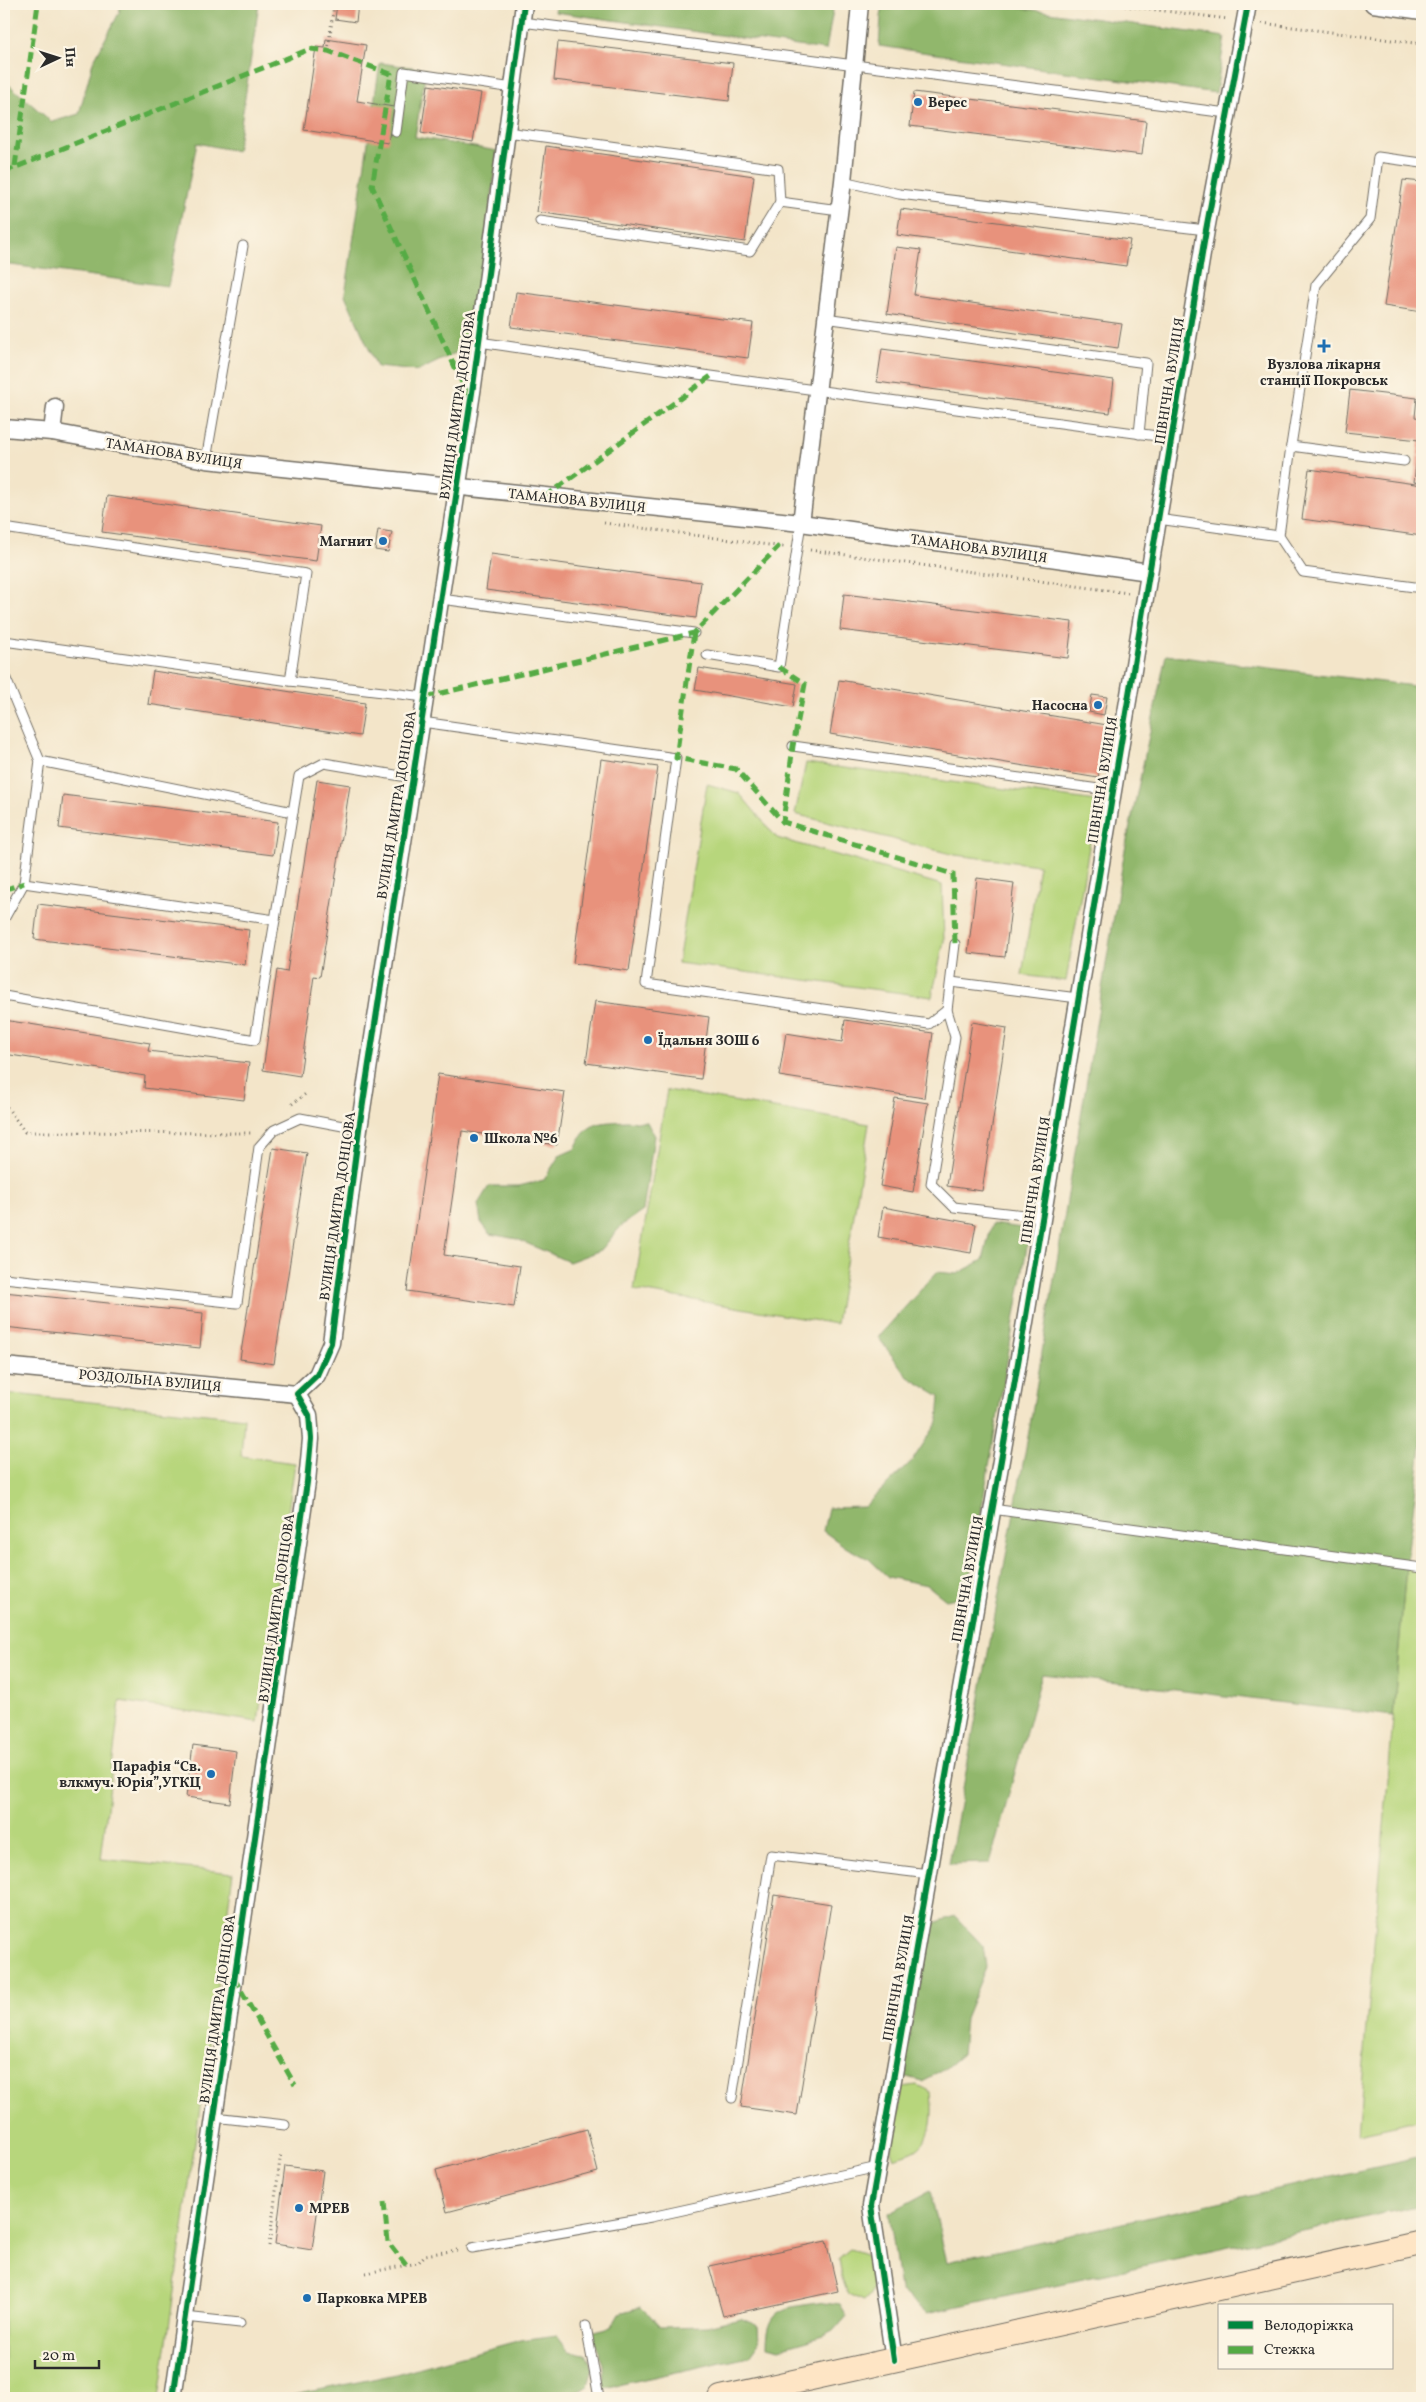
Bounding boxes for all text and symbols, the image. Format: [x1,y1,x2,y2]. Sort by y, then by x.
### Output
north arrow [32,32,82,82]
text: Пн [59,47,80,68]
place label: Верес [928,94,968,113]
marker: Верес [912,96,924,108]
street label: ВУЛИЦЯ ДМИТРА ДОНЦОВА [436,309,481,501]
street label: ПІВНІЧНА ВУЛИЦЯ [1151,316,1190,446]
marker: Вузлова лікарня станції Покровськ [1317,339,1331,353]
place label: Вузлова лікарня станції Покровськ [1260,356,1389,391]
street label: ТАМАНОВА ВУЛИЦЯ [104,434,243,475]
street label: ТАМАНОВА ВУЛИЦЯ [507,485,646,518]
street label: ТАМАНОВА ВУЛИЦЯ [909,530,1048,568]
place label: Магнит [319,533,373,552]
marker: Магнит [377,535,389,547]
place label: Насосна [1032,697,1088,716]
marker: Насосна [1092,699,1104,711]
street label: ВУЛИЦЯ ДМИТРА ДОНЦОВА [373,709,422,901]
street label: ПІВНІЧНА ВУЛИЦЯ [1084,715,1123,845]
place label: Їдальня ЗОШ 6 [658,1032,760,1051]
marker: Їдальня ЗОШ 6 [642,1034,654,1046]
street label: ВУЛИЦЯ ДМИТРА ДОНЦОВА [316,1110,361,1302]
street label: ПІВНІЧНА ВУЛИЦЯ [1017,1115,1056,1245]
place label: Школа №6 [484,1130,558,1149]
marker: Школа №6 [468,1132,480,1144]
street label: РОЗДОЛЬНА ВУЛИЦЯ [78,1366,222,1397]
street label: ВУЛИЦЯ ДМИТРА ДОНЦОВА [255,1512,300,1704]
street label: ПІВНІЧНА ВУЛИЦЯ [948,1514,989,1644]
place label: Парафія “Св. влкмуч. Юрія”,УГКЦ [59,1758,201,1793]
marker: Парафія “Св. влкмуч. Юрія”,УГКЦ [205,1768,217,1780]
street label: ВУЛИЦЯ ДМИТРА ДОНЦОВА [196,1913,241,2105]
street label: ПІВНІЧНА ВУЛИЦЯ [879,1913,920,2043]
place label: МРЕВ [309,2200,350,2219]
marker: МРЕВ [293,2202,305,2214]
place label: Парковка МРЕВ [317,2290,427,2309]
marker: Парковка МРЕВ [301,2292,313,2304]
legend [1218,2304,1394,2370]
text: Велодоріжка [1264,2316,1354,2337]
scale bar [35,2337,99,2369]
text: Стежка [1264,2340,1315,2361]
text: 20 m [42,2346,75,2367]

